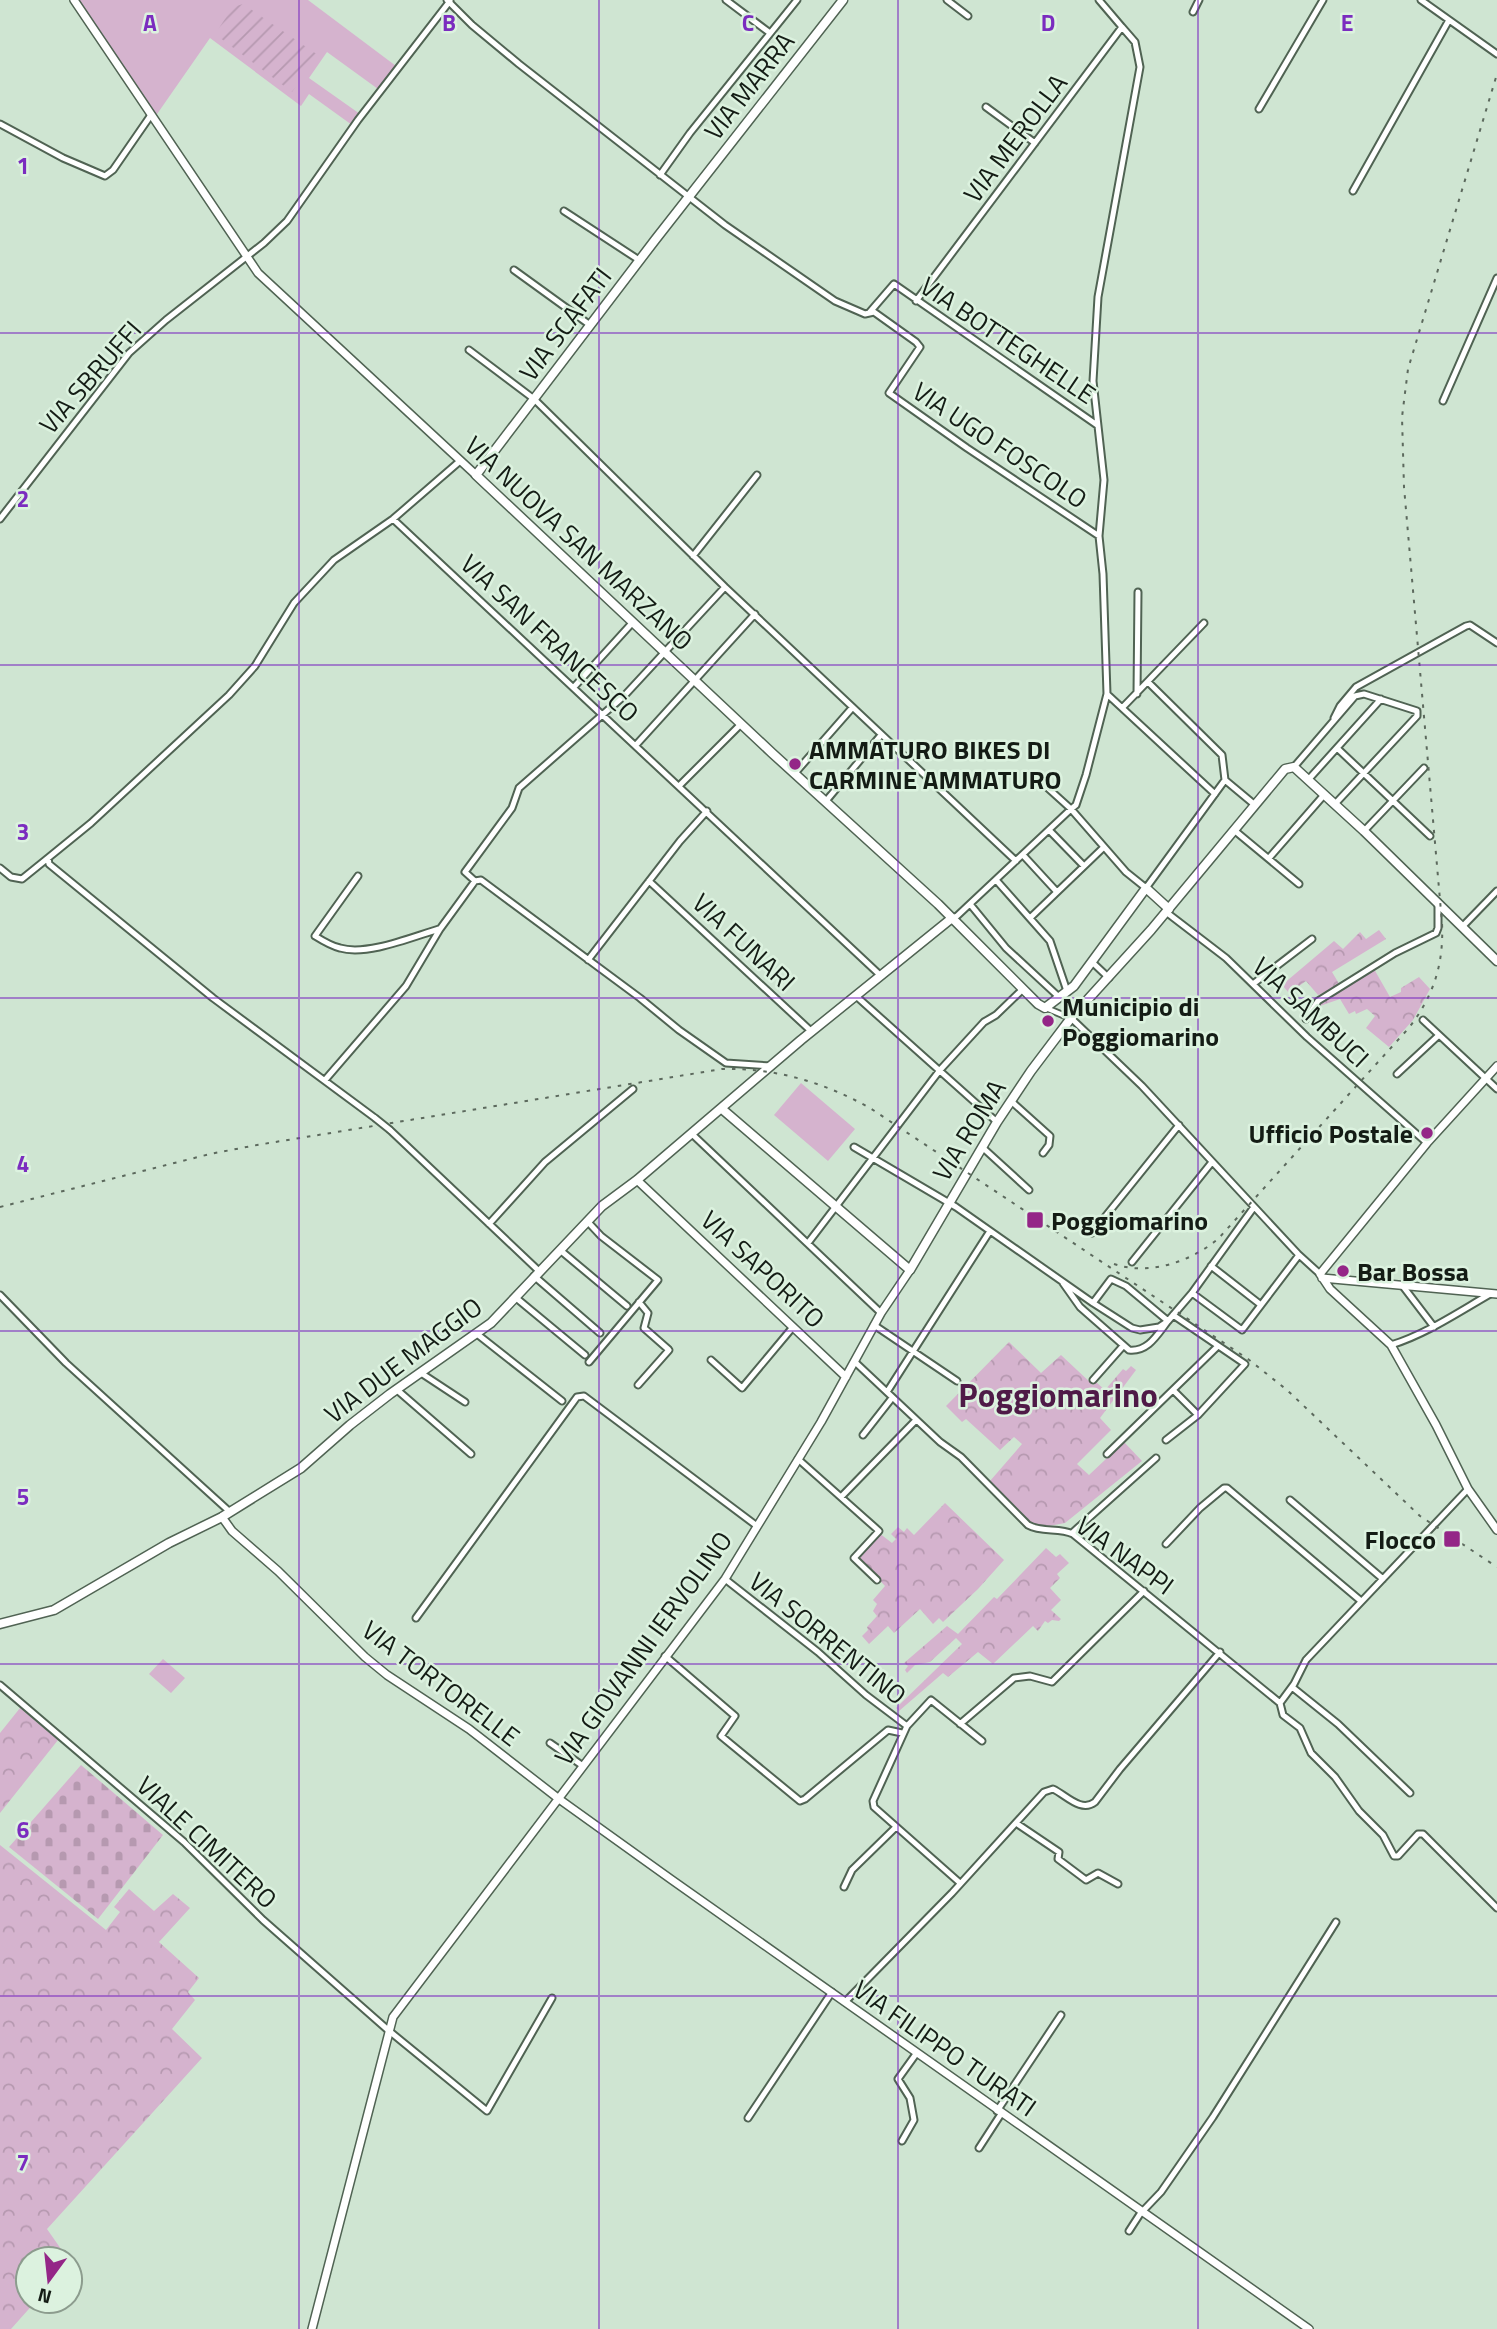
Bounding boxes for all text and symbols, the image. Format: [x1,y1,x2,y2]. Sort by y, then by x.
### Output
text: A [143,5,157,40]
text: B [442,5,456,40]
text: C [742,5,754,40]
text: D [1041,5,1055,40]
text: E [1341,5,1353,40]
street label: VIA MARRA [694,24,804,148]
street label: VIA MEROLLA [954,65,1076,211]
text: 1 [17,148,29,183]
street label: VIA SCAFATI [509,259,621,389]
street label: VIA BOTTEGHELLE [912,267,1104,413]
street label: VIA SBRUFFI [30,312,150,442]
street label: VIA UGO FOSCOLO [905,372,1095,518]
street label: VIA NUOVA SAN MARZANO [456,427,702,659]
text: 2 [17,481,29,516]
street label: VIA SAN FRANCESCO [452,545,648,731]
place label: AMMATURO BIKES DI CARMINE AMMATURO [809,730,1062,799]
marker: AMMATURO BIKES DI CARMINE AMMATURO [787,756,803,772]
text: 3 [17,814,29,849]
street label: VIA FUNARI [684,884,804,1000]
street label: VIA SAMBUCI [1244,948,1378,1076]
place label: Municipio di Poggiomarino [1062,987,1219,1056]
marker: Municipio di Poggiomarino [1040,1013,1056,1029]
street label: VIA ROMA [922,1072,1016,1188]
place label: Ufficio Postale [1249,1114,1413,1153]
marker: Ufficio Postale [1419,1125,1435,1141]
text: 4 [17,1146,29,1181]
street label: VIA SAPORITO [692,1201,834,1337]
place label: Poggiomarino [1051,1201,1208,1240]
marker: Poggiomarino [1025,1210,1045,1230]
place label: Bar Bossa [1357,1252,1469,1291]
marker: Bar Bossa [1335,1263,1351,1279]
street label: VIA DUE MAGGIO [316,1288,490,1432]
district label: Poggiomarino [958,1370,1158,1420]
text: 5 [17,1479,29,1514]
street label: VIA NAPPI [1068,1506,1182,1604]
place label: Flocco [1365,1520,1436,1559]
street label: VIA GIOVANNI IERVOLINO [545,1523,741,1773]
marker: Flocco [1442,1529,1462,1549]
street label: VIA SORRENTINO [741,1562,915,1714]
street label: VIA TORTORELLE [354,1611,528,1755]
street label: VIALE CIMITERO [128,1766,286,1918]
text: 6 [17,1812,30,1847]
street label: VIA FILIPPO TURATI [845,1970,1045,2126]
text: 7 [17,2145,29,2180]
north arrow [14,2245,84,2315]
text: N [34,2281,55,2313]

